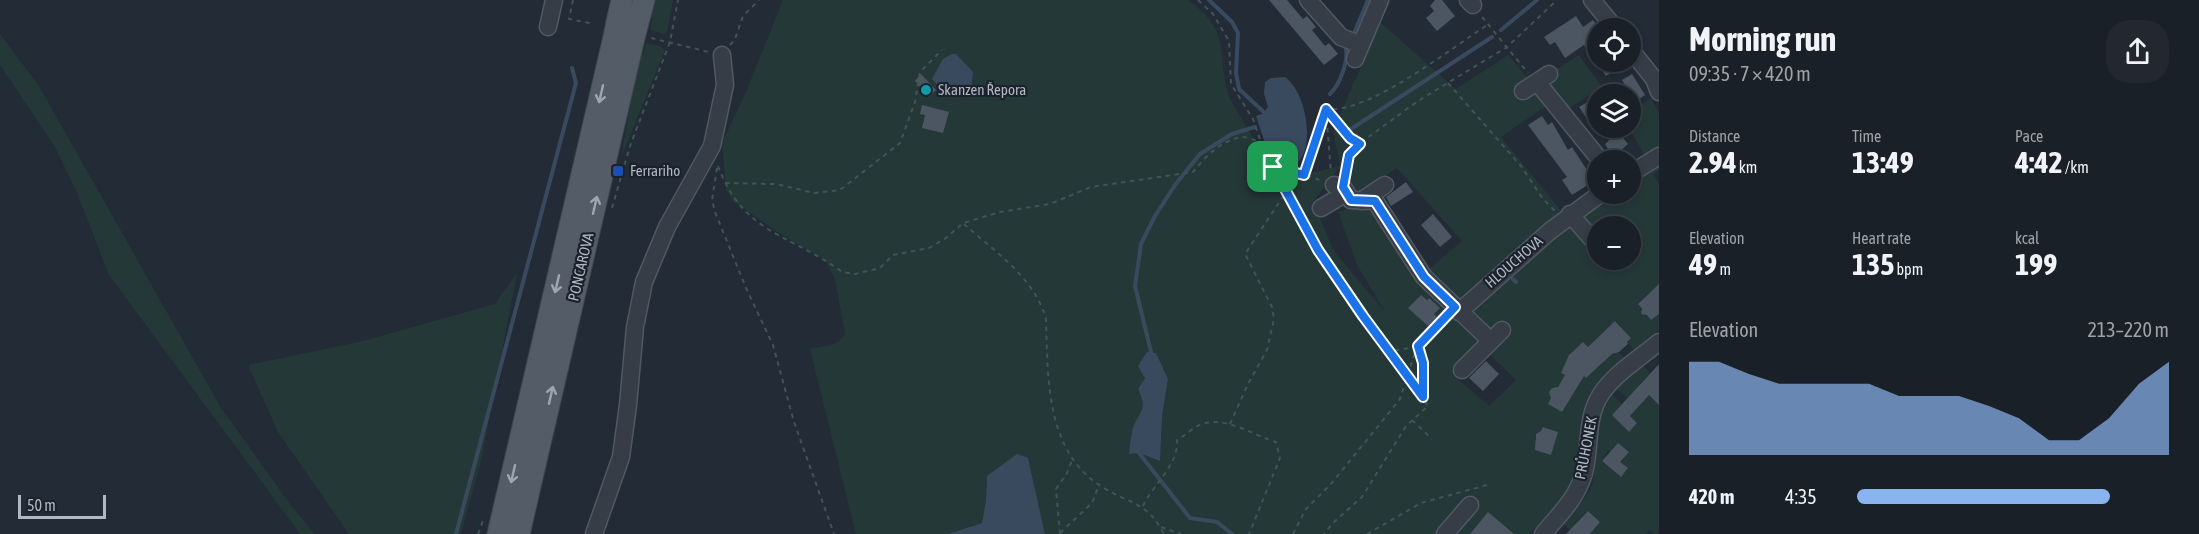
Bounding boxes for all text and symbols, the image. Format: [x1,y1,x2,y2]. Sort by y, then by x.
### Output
map controls [1587,18,1641,270]
button: locate [1587,18,1641,72]
text: Morning run [1689,20,1836,58]
button: share [2106,20,2169,83]
text: 09:35 · 7 × 420 m [1689,62,1811,85]
place label: Skanzen Řepora [938,81,1026,98]
marker: Skanzen Řepora [919,83,933,97]
one-way arrow [594,84,606,103]
button: layers [1587,84,1641,138]
text: Distance [1689,127,1740,145]
text: Time [1852,127,1881,145]
text: Pace [2015,127,2043,145]
pin [1247,141,1298,192]
text: 2.94 [1689,145,1737,179]
text: 13:49 [1852,145,1914,179]
text: 4:42 [2015,145,2063,179]
icon: arrive [1256,150,1289,183]
button: + [1587,150,1641,204]
text: km [1737,158,1757,176]
text: /km [2063,158,2089,176]
place label: Ferrariho [630,162,680,179]
marker: Ferrariho [611,164,625,178]
one-way arrow [590,196,601,216]
button: − [1587,216,1641,270]
text: Elevation [1689,229,1744,247]
text: Heart rate [1852,229,1911,247]
text: kcal [2015,229,2039,247]
street label: PONCAROVA [564,231,597,303]
street label: HLOUCHOVA [1482,232,1546,291]
text: 49 [1689,247,1717,281]
text: 135 [1852,247,1894,281]
text: 199 [2015,247,2057,281]
text: m [1717,260,1731,278]
text: bpm [1894,260,1923,278]
one-way arrow [550,274,562,293]
text: Elevation [1689,318,1758,341]
text: 213–220 m [2087,318,2169,341]
one-way arrow [546,386,557,405]
street label: PRŮHONEK [1571,414,1600,481]
one-way arrow [506,464,518,483]
text: 420 m [1689,485,1734,508]
text: 4:35 [1785,485,1817,508]
scale bar [18,492,106,520]
text: 50 m [27,496,56,514]

